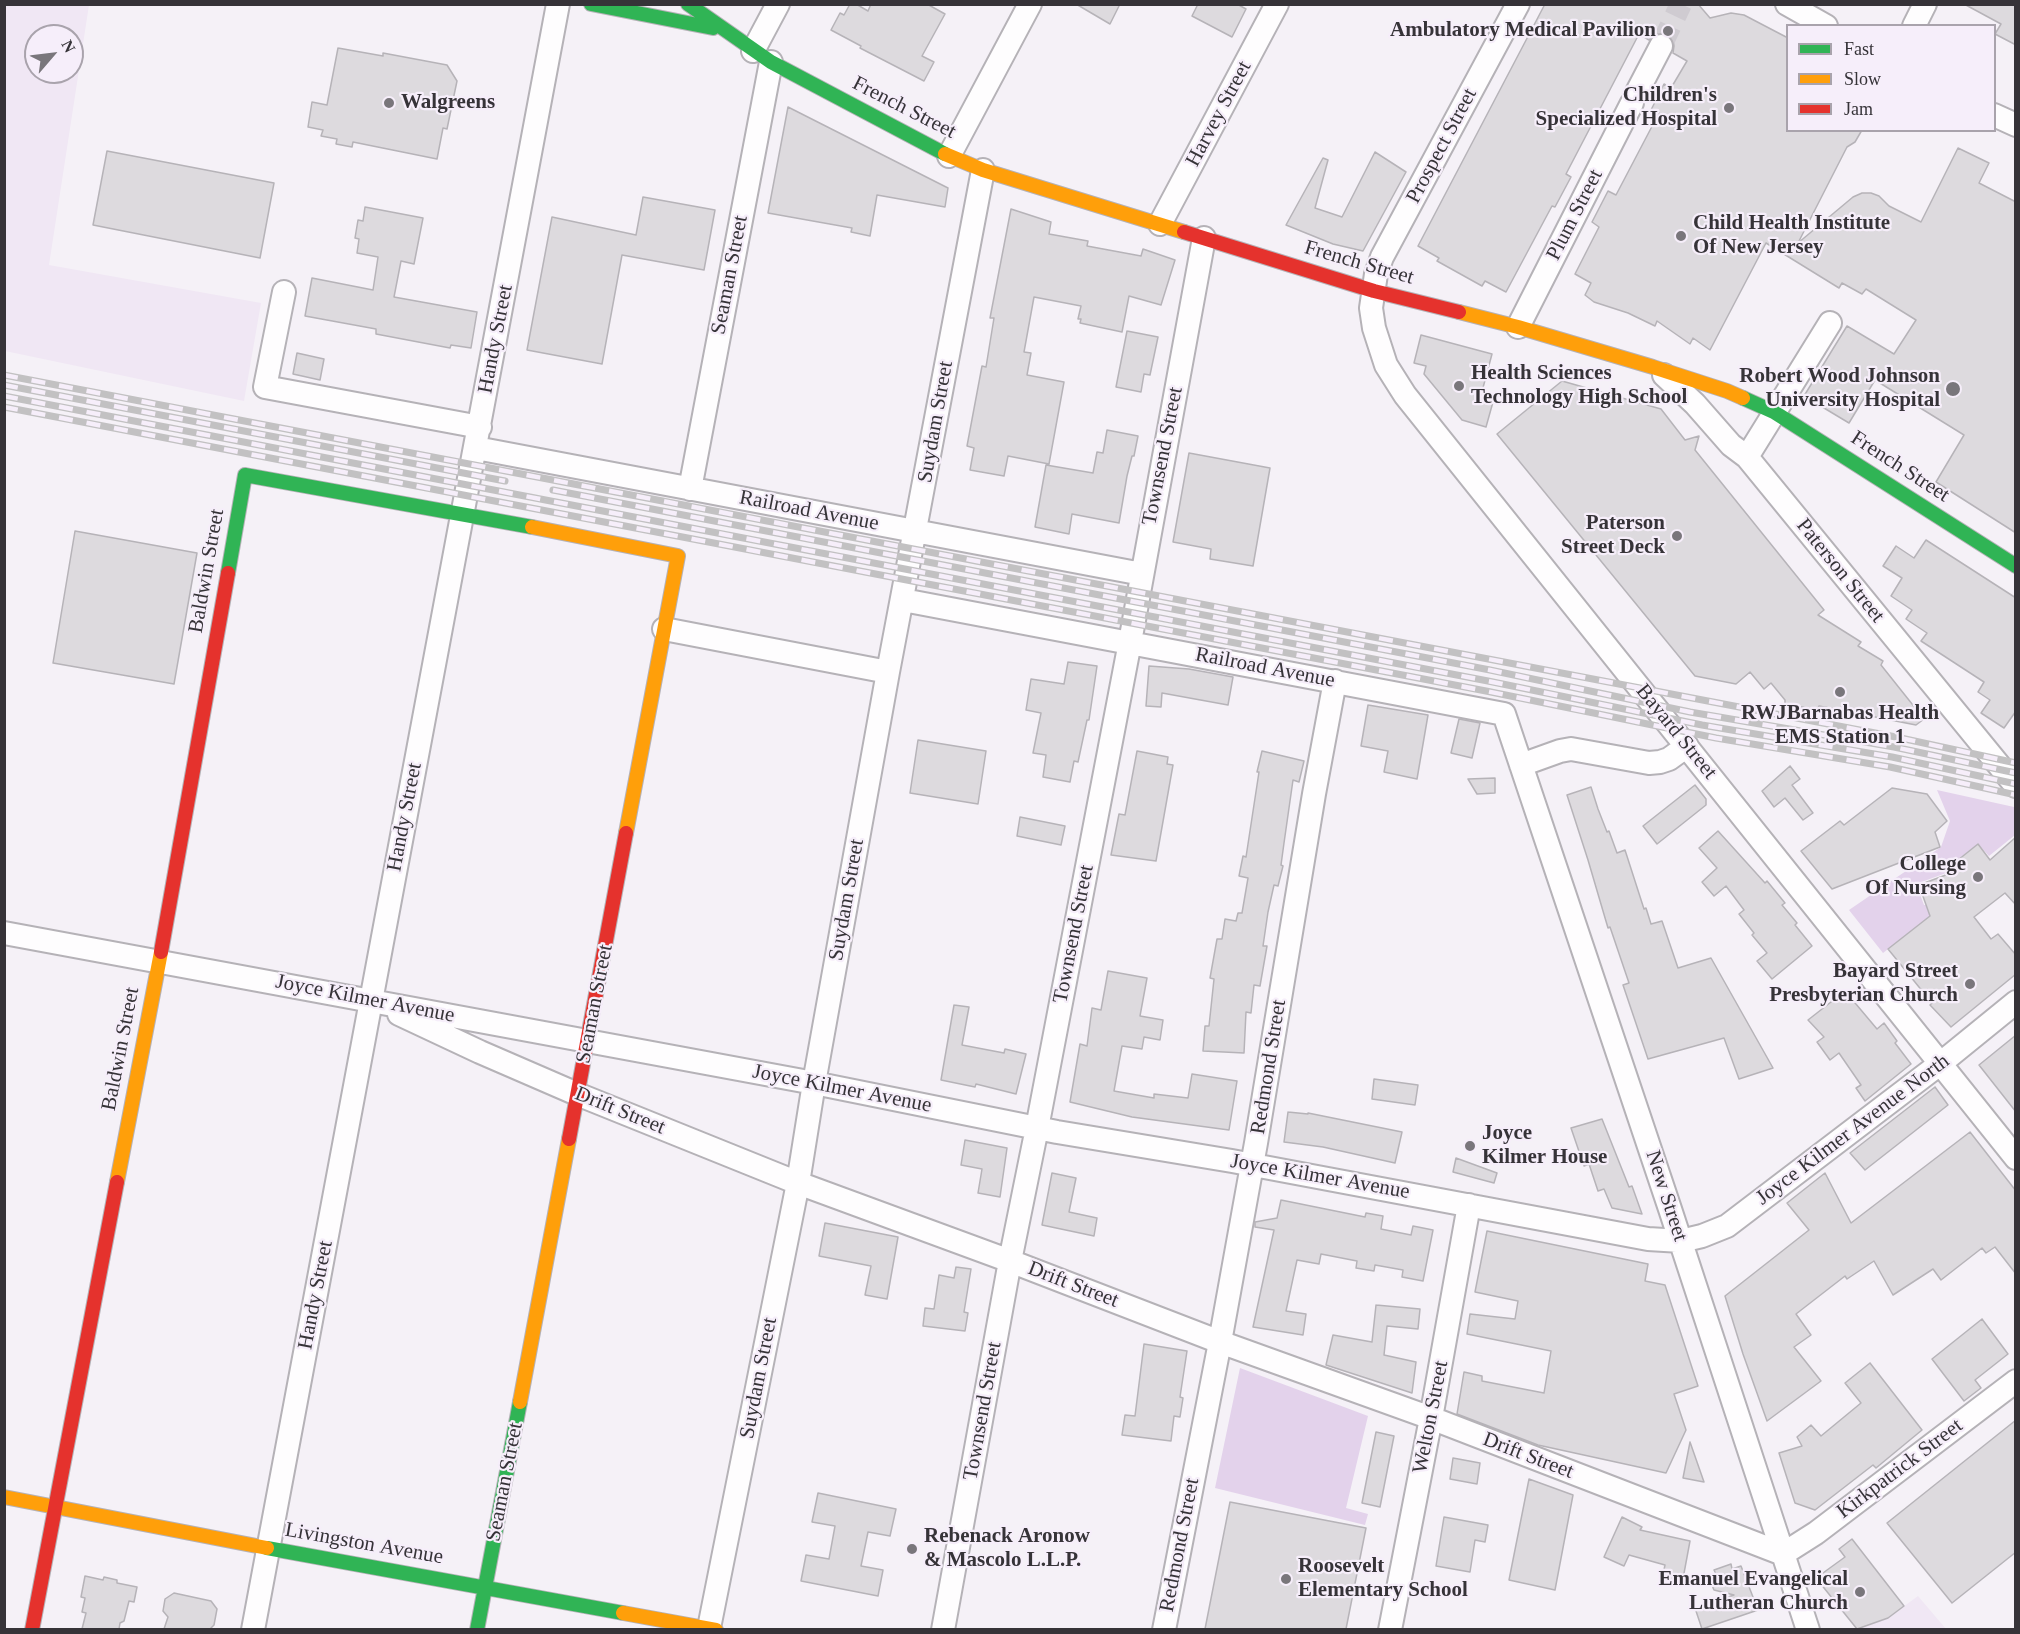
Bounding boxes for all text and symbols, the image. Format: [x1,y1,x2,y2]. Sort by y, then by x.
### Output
place label: Ambulatory Medical Pavilion [1390,18,1656,44]
north arrow [24,24,84,84]
marker: Ambulatory Medical Pavilion [1661,24,1675,38]
legend [1786,24,1996,132]
text: N [58,37,79,55]
text: Fast [1844,39,1874,59]
street label: Harvey Street [1181,57,1257,171]
text: Slow [1844,69,1881,89]
street label: French Street [848,71,960,145]
place label: Children's Specialized Hospital [1536,83,1717,133]
street label: Prospect Street [1401,84,1483,208]
place label: Walgreens [401,90,495,116]
marker: Walgreens [382,96,396,110]
text: Jam [1844,99,1873,119]
marker: Children's Specialized Hospital [1722,101,1736,115]
street label: Plum Street [1541,165,1609,265]
place label: Child Health Institute Of New Jersey [1693,211,1890,261]
street label: Seaman Street [706,213,754,337]
marker: Child Health Institute Of New Jersey [1674,229,1688,243]
street label: French Street [1301,235,1417,291]
street label: Handy Street [473,282,519,396]
street label: Suydam Street [913,359,959,485]
place label: Health Sciences Technology High School [1471,361,1687,411]
place label: Robert Wood Johnson University Hospital [1739,364,1940,414]
marker: Health Sciences Technology High School [1452,379,1466,393]
marker: Robert Wood Johnson University Hospital [1944,380,1962,398]
street label: Townsend Street [1137,385,1189,527]
street label: French Street [1846,426,1954,508]
street label: Railroad Avenue [737,485,881,537]
street label: Baldwin Street [184,507,230,635]
place label: Paterson Street Deck [1561,511,1665,561]
street label: Paterson Street [1790,514,1890,628]
marker: Paterson Street Deck [1670,529,1684,543]
street label: Railroad Avenue [1193,642,1337,694]
street label: Bayard Street [1630,679,1722,785]
marker: RWJBarnabas Health EMS Station 1 [1833,685,1847,699]
place label: RWJBarnabas Health EMS Station 1 [1741,701,1939,751]
street label: Handy Street [382,760,428,874]
street label: Suydam Street [824,837,870,963]
place label: College Of Nursing [1865,852,1966,902]
street label: Townsend Street [1048,863,1100,1005]
marker: College Of Nursing [1971,870,1985,884]
street label: Seaman Street [571,942,619,1066]
place label: Bayard Street Presbyterian Church [1769,959,1958,1009]
street label: Joyce Kilmer Avenue [273,969,457,1029]
marker: Bayard Street Presbyterian Church [1963,977,1977,991]
street label: Baldwin Street [97,985,145,1113]
street label: Redmond Street [1246,998,1292,1136]
street label: Joyce Kilmer Avenue North [1751,1049,1955,1211]
street label: Joyce Kilmer Avenue [750,1059,934,1119]
street label: Drift Street [571,1082,669,1140]
place label: Joyce Kilmer House [1482,1121,1607,1171]
marker: Joyce Kilmer House [1463,1139,1477,1153]
street label: New Street [1640,1147,1692,1245]
street label: Joyce Kilmer Avenue [1228,1149,1412,1205]
street label: Handy Street [293,1238,339,1352]
street label: Drift Street [1024,1256,1122,1314]
street label: Suydam Street [735,1315,783,1441]
street label: Townsend Street [958,1340,1008,1482]
street label: Welton Street [1408,1358,1454,1476]
street label: Kirkpatrick Street [1832,1413,1968,1525]
street label: Seaman Street [481,1420,529,1544]
street label: Drift Street [1479,1427,1577,1485]
street label: Redmond Street [1155,1476,1205,1614]
street label: Livingston Avenue [283,1518,445,1570]
place label: Rebenack Aronow & Mascolo L.L.P. [924,1524,1090,1574]
marker: Rebenack Aronow & Mascolo L.L.P. [905,1542,919,1556]
place label: Roosevelt Elementary School [1298,1554,1468,1604]
place label: Emanuel Evangelical Lutheran Church [1658,1567,1848,1617]
marker: Roosevelt Elementary School [1279,1572,1293,1586]
marker: Emanuel Evangelical Lutheran Church [1853,1585,1867,1599]

